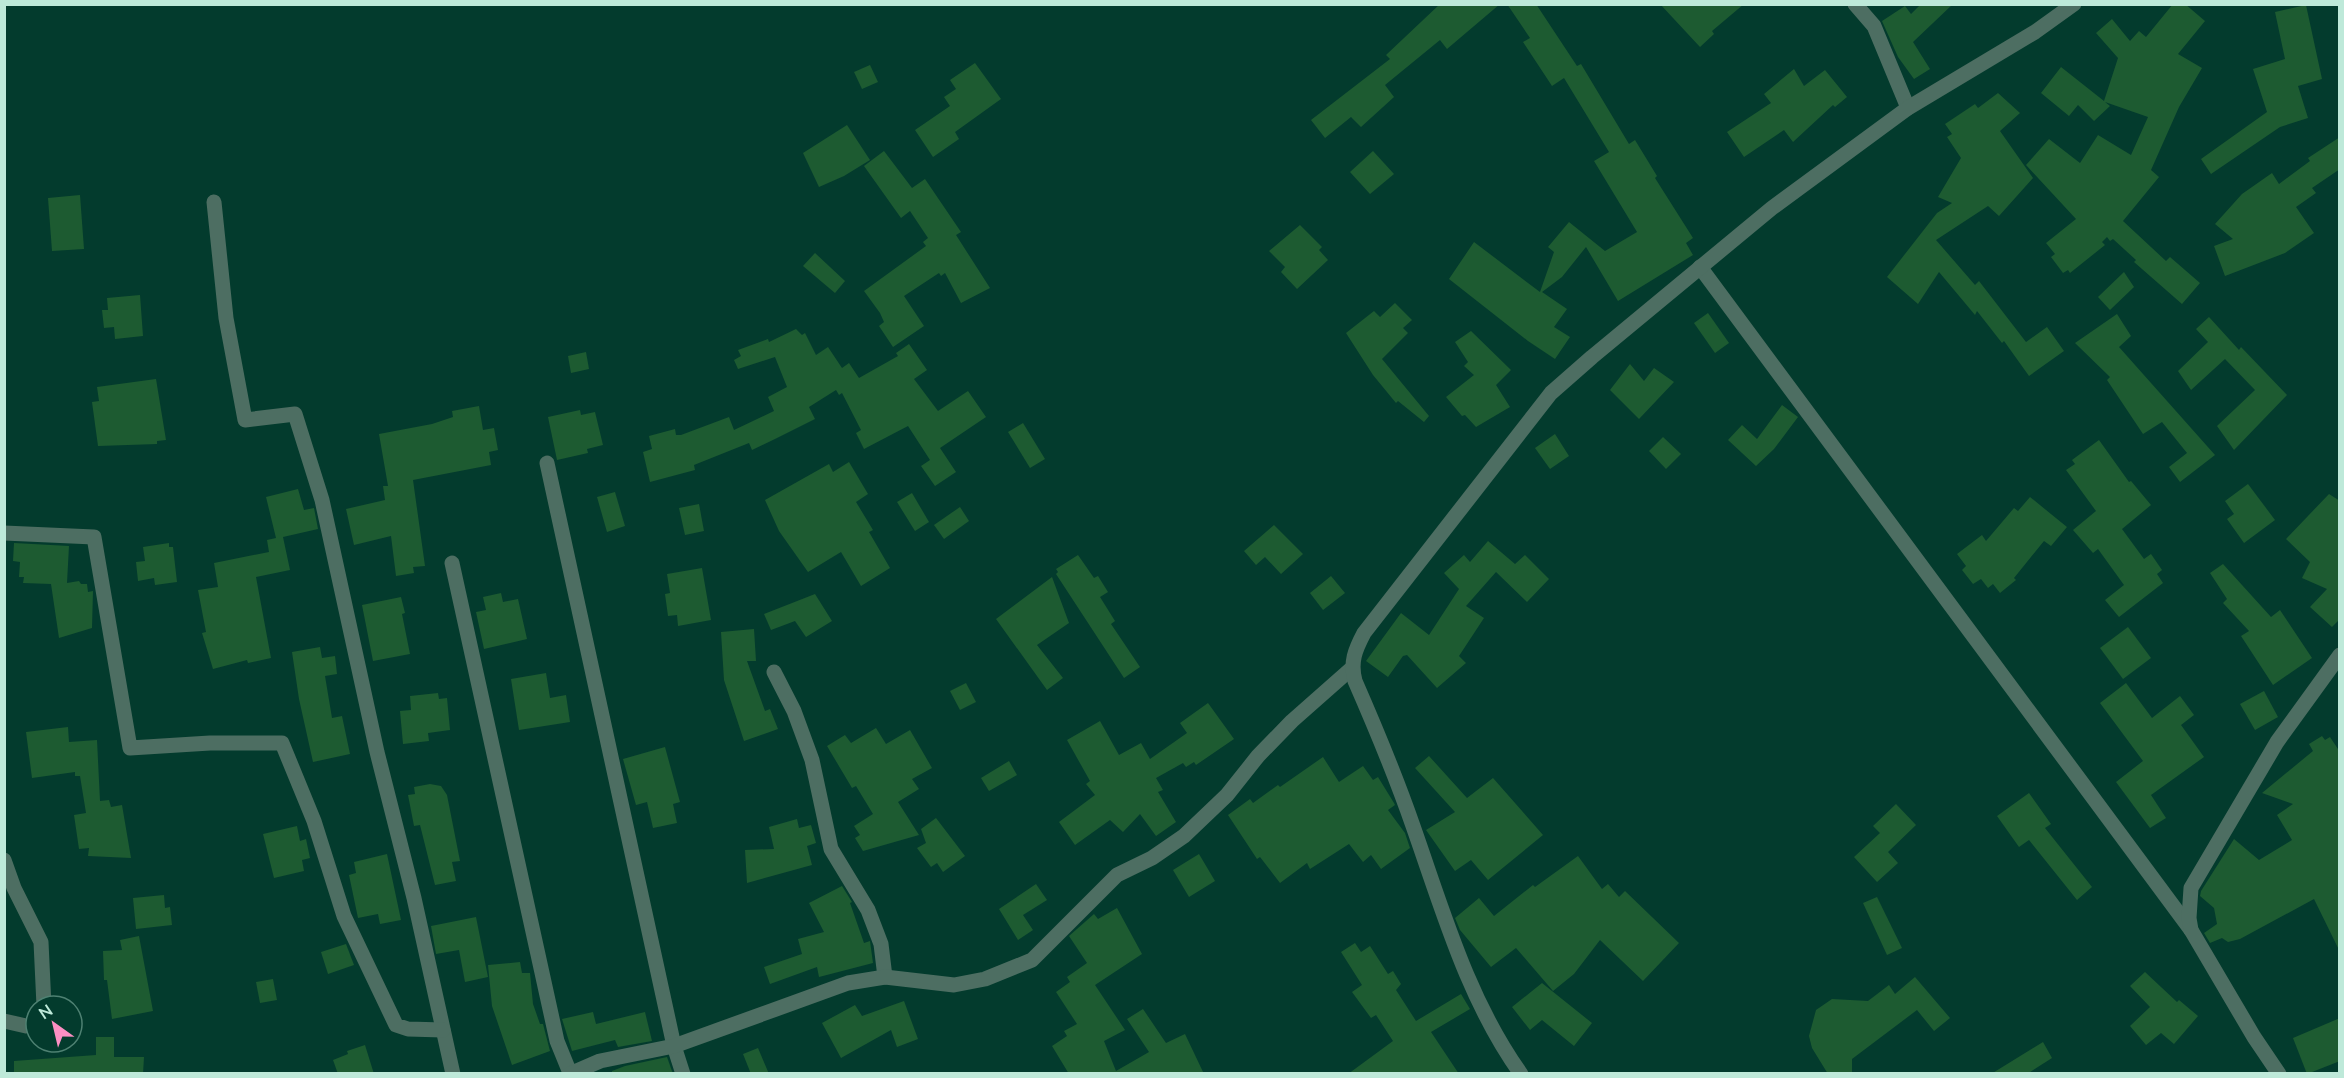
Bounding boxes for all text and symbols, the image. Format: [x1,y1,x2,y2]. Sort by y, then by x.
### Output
north arrow [24,994,84,1054]
text: N [35,1000,56,1022]

